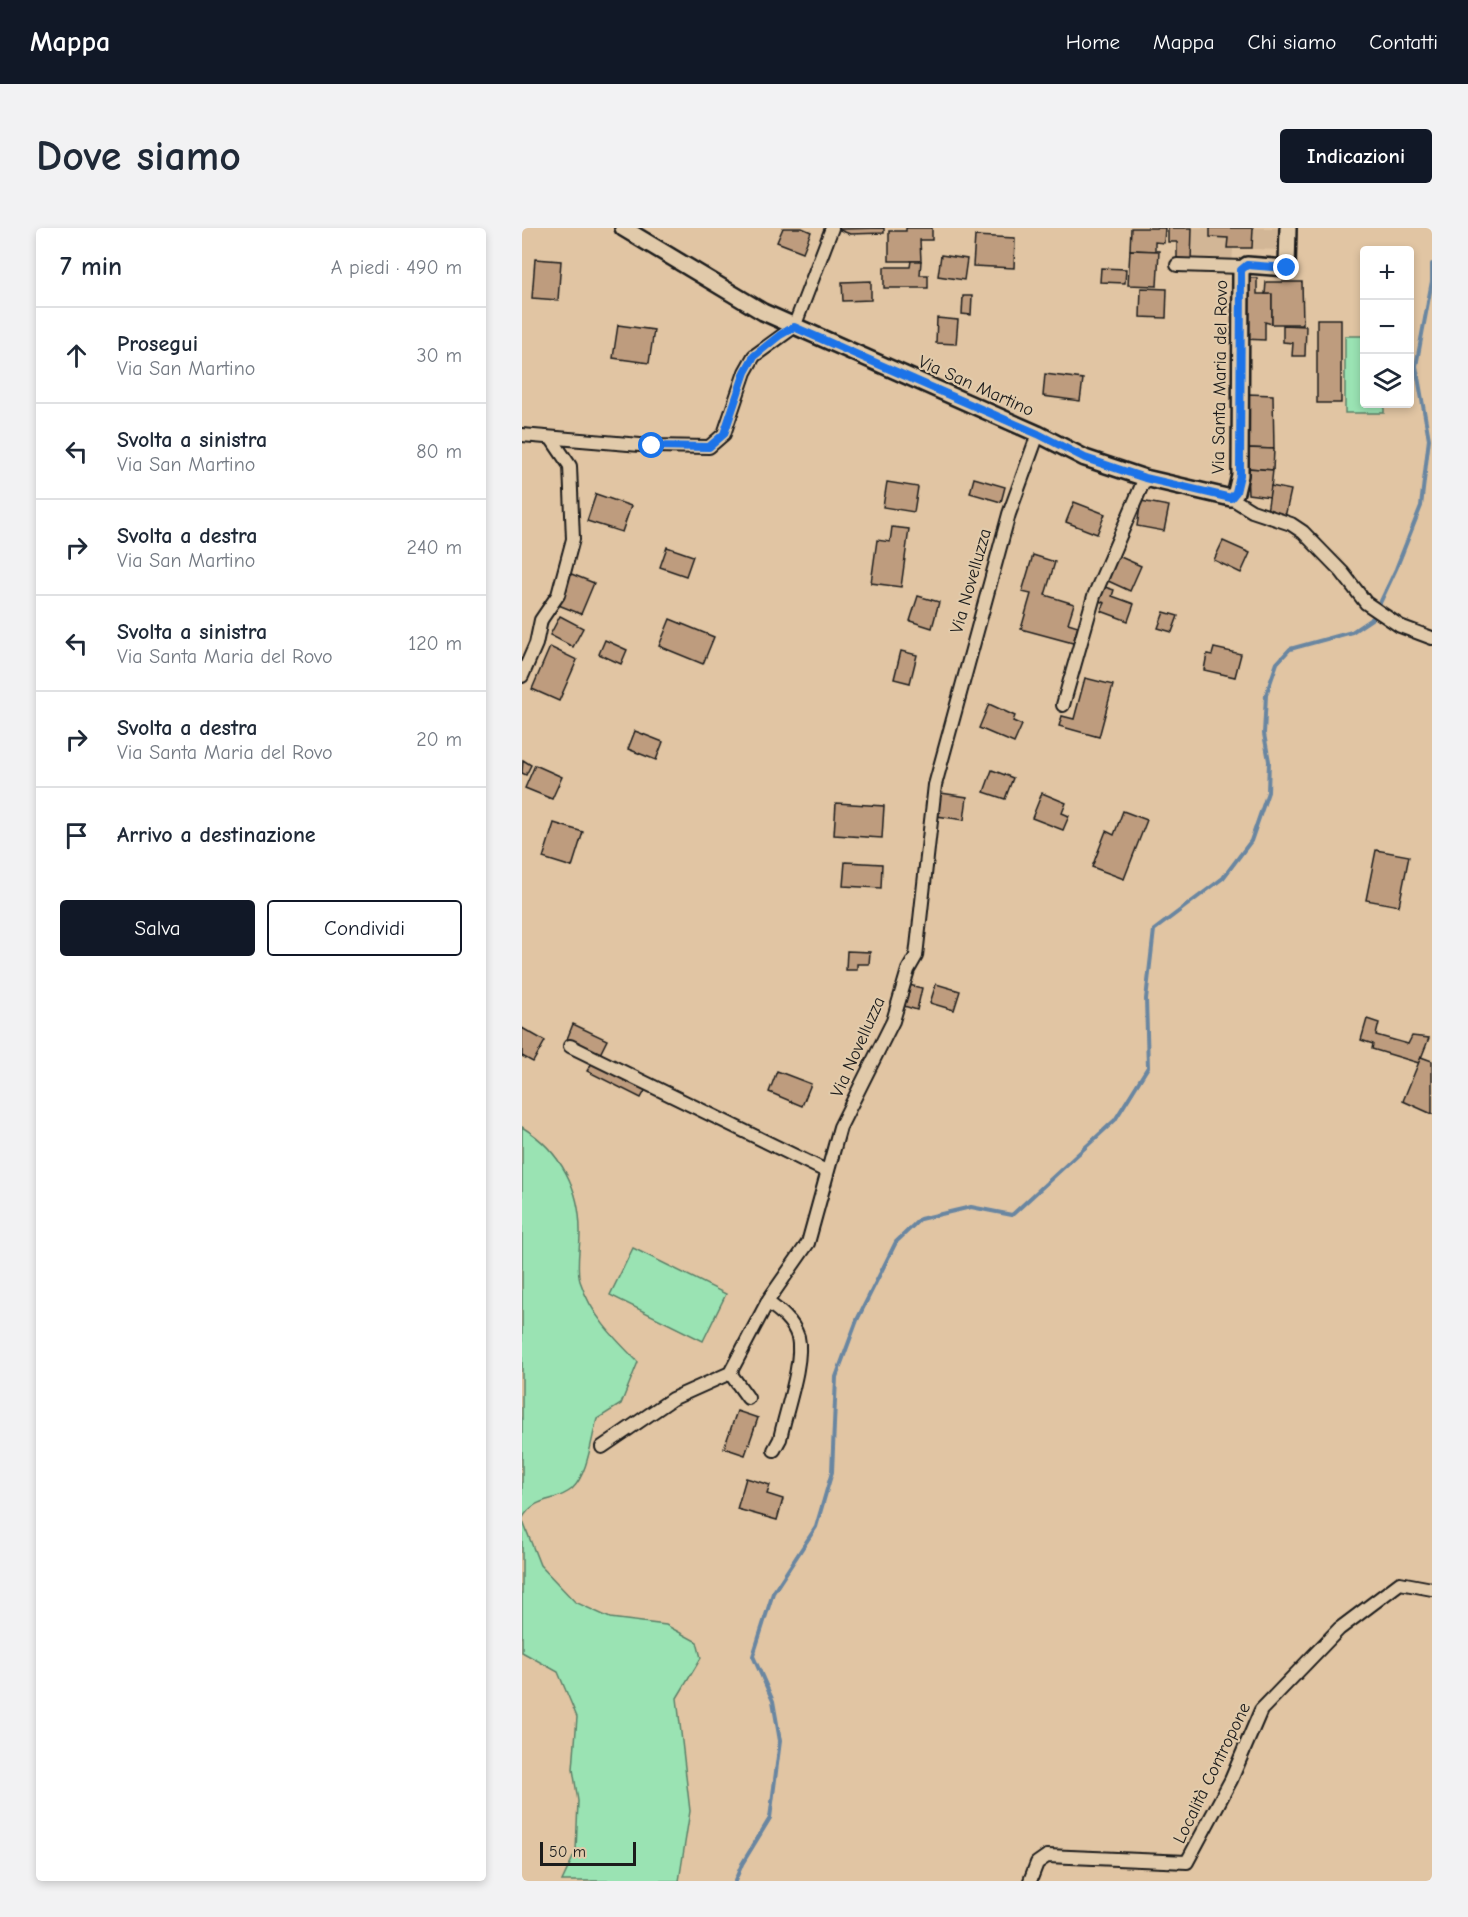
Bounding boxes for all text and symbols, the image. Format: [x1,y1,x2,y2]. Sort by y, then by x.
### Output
text: Mappa [30,26,110,58]
text: Home [1066,30,1120,54]
text: Mappa [1153,30,1215,54]
text: Chi siamo [1248,30,1336,54]
text: Contatti [1369,30,1438,54]
button: Indicazioni [1280,129,1432,183]
text: Dove siamo [36,132,241,181]
map controls [1360,246,1414,408]
button: + [1360,246,1414,300]
text: 7 min [60,252,122,282]
route end [1273,254,1299,280]
text: A piedi · 490 m [331,256,462,279]
street label: Via Santa Maria del Rovo [1208,280,1232,474]
button: − [1360,300,1414,354]
text: Prosegui [117,331,198,357]
icon: ahead [60,339,93,372]
text: 30 m [416,344,462,367]
street label: Via San Martino [915,351,1037,421]
button: layers [1360,354,1414,408]
text: Via San Martino [117,357,255,380]
text: Svolta a sinistra [117,427,267,453]
route start [638,432,664,458]
icon: left [60,435,93,468]
text: 80 m [416,440,462,463]
text: Via San Martino [117,453,255,476]
text: Svolta a destra [117,523,258,549]
street label: Via Novelluzza [946,526,996,636]
icon: right [60,531,93,564]
text: 240 m [407,536,462,559]
text: Via San Martino [117,549,255,572]
text: Svolta a sinistra [117,619,267,645]
icon: left [60,627,93,660]
text: 120 m [408,632,462,655]
text: Via Santa Maria del Rovo [117,645,333,668]
text: Svolta a destra [117,715,258,741]
icon: right [60,723,93,756]
text: 20 m [416,728,462,751]
text: Via Santa Maria del Rovo [117,741,333,764]
icon: arrive [60,819,93,852]
text: Arrivo a destinazione [117,822,316,848]
button: Salva [60,900,255,956]
button: Condividi [267,900,462,956]
street label: Via Novelluzza [826,993,890,1101]
street label: Località Contropone [1169,1699,1255,1847]
scale bar [540,1839,636,1866]
text: 50 m [549,1843,586,1861]

